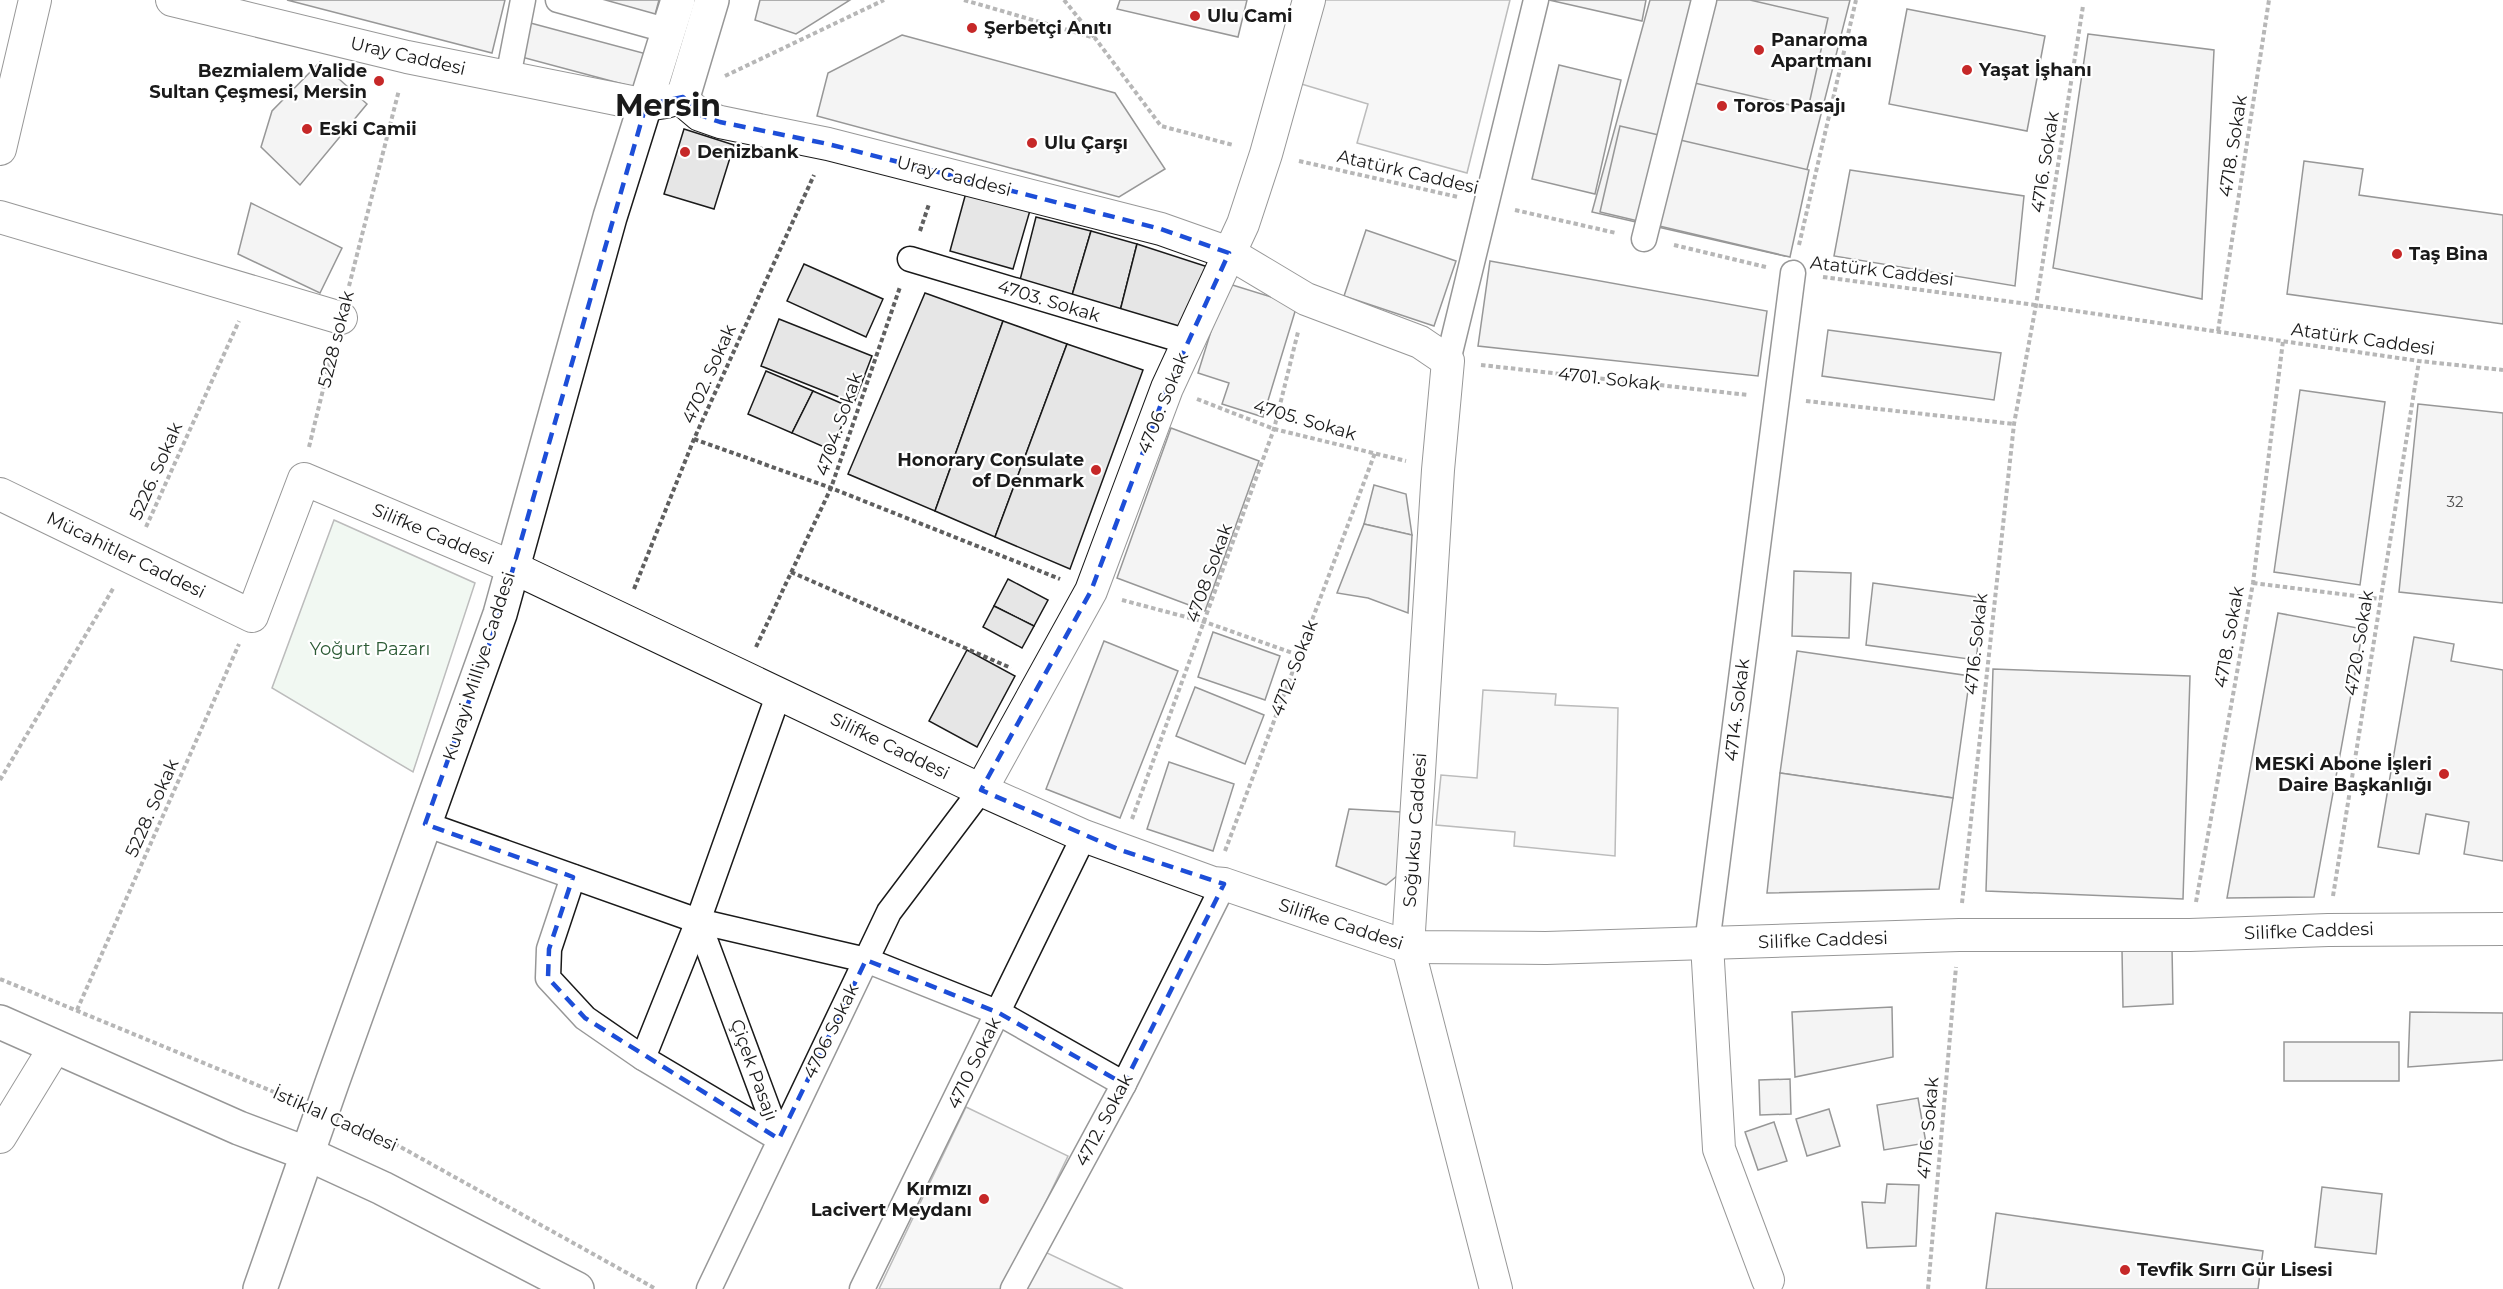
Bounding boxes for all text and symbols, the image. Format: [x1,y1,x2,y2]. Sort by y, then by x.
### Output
place label: Ulu Cami [1207,5,1292,27]
marker: Ulu Cami [1188,9,1202,23]
place label: Şerbetçi Anıtı [984,17,1112,39]
marker: Şerbetçi Anıtı [965,21,979,35]
place label: Panaroma Apartmanı [1770,29,1872,72]
street label: Uray Caddesi [348,32,468,80]
marker: Panaroma Apartmanı [1752,43,1766,57]
place label: Yaşat İşhanı [1978,59,2092,81]
place label: Bezmialem Valide Sultan Çeşmesi, Mersin [149,60,367,103]
marker: Yaşat İşhanı [1960,63,1974,77]
marker: Bezmialem Valide Sultan Çeşmesi, Mersin [372,74,386,88]
district label: Mersin [615,87,721,124]
street label: 4718. Sokak [2214,93,2252,198]
place label: Toros Pasajı [1734,95,1846,117]
marker: Toros Pasajı [1715,99,1729,113]
street label: 4716. Sokak [2026,110,2064,214]
place label: Eski Camii [319,118,417,140]
marker: Eski Camii [300,122,314,136]
place label: Ulu Çarşı [1044,132,1128,154]
marker: Ulu Çarşı [1025,136,1039,150]
place label: Denizbank [697,141,799,163]
marker: Denizbank [678,145,692,159]
street label: Atatürk Caddesi [1335,145,1481,199]
street label: Uray Caddesi [894,151,1014,201]
place label: Taş Bina [2409,243,2488,265]
marker: Taş Bina [2390,247,2404,261]
street label: Atatürk Caddesi [1809,251,1955,291]
street label: 4703. Sokak [995,275,1103,327]
street label: 5228 sokak [313,288,359,390]
street label: Atatürk Caddesi [2290,318,2436,360]
street label: 4702. Sokak [677,321,741,427]
street label: 4706. Sokak [1133,349,1193,457]
street label: 4701. Sokak [1557,363,1661,395]
street label: 4704. Sokak [811,369,867,479]
street label: 4705. Sokak [1251,395,1359,445]
street label: 5226. Sokak [125,419,187,523]
place label: Honorary Consulate of Denmark [897,449,1084,492]
marker: Honorary Consulate of Denmark [1089,463,1103,477]
house number: 32 [2447,492,2463,511]
street label: Silifke Caddesi [369,499,497,569]
street label: Mücahitler Caddesi [43,507,209,603]
street label: 4708 Sokak [1181,520,1237,625]
street label: Kuvayi Milliye Caddesi [438,569,520,763]
street label: 4718. Sokak [2209,584,2249,690]
street label: 4720. Sokak [2340,589,2378,697]
street label: 4716. Sokak [1960,592,1992,696]
street label: 4712. Sokak [1266,616,1323,719]
park label: Yoğurt Pazarı [310,638,430,660]
street label: 4714. Sokak [1720,657,1754,763]
street label: Silifke Caddesi [827,708,953,784]
street label: Soğuksu Caddesi [1399,752,1431,908]
place label: MESKİ Abone İşleri Daire Başkanlığı [2255,753,2432,796]
street label: 5228. Sokak [121,755,184,860]
marker: MESKİ Abone İşleri Daire Başkanlığı [2437,767,2451,781]
street label: Silifke Caddesi [1276,893,1406,955]
street label: Silifke Caddesi [2244,918,2374,944]
street label: Silifke Caddesi [1758,927,1888,953]
street label: 4706 Sokak [798,980,864,1082]
street label: 4710 Sokak [942,1013,1006,1112]
street label: Çiçek Pasajı [725,1016,783,1124]
street label: 4712. Sokak [1070,1070,1138,1170]
street label: 4716. Sokak [1913,1076,1943,1180]
street label: İstiklal Caddesi [269,1082,401,1156]
place label: Kırmızı Lacivert Meydanı [811,1178,972,1221]
marker: Kırmızı Lacivert Meydanı [977,1192,991,1206]
place label: Tevfik Sırrı Gür Lisesi [2137,1259,2333,1281]
marker: Tevfik Sırrı Gür Lisesi [2118,1263,2132,1277]

